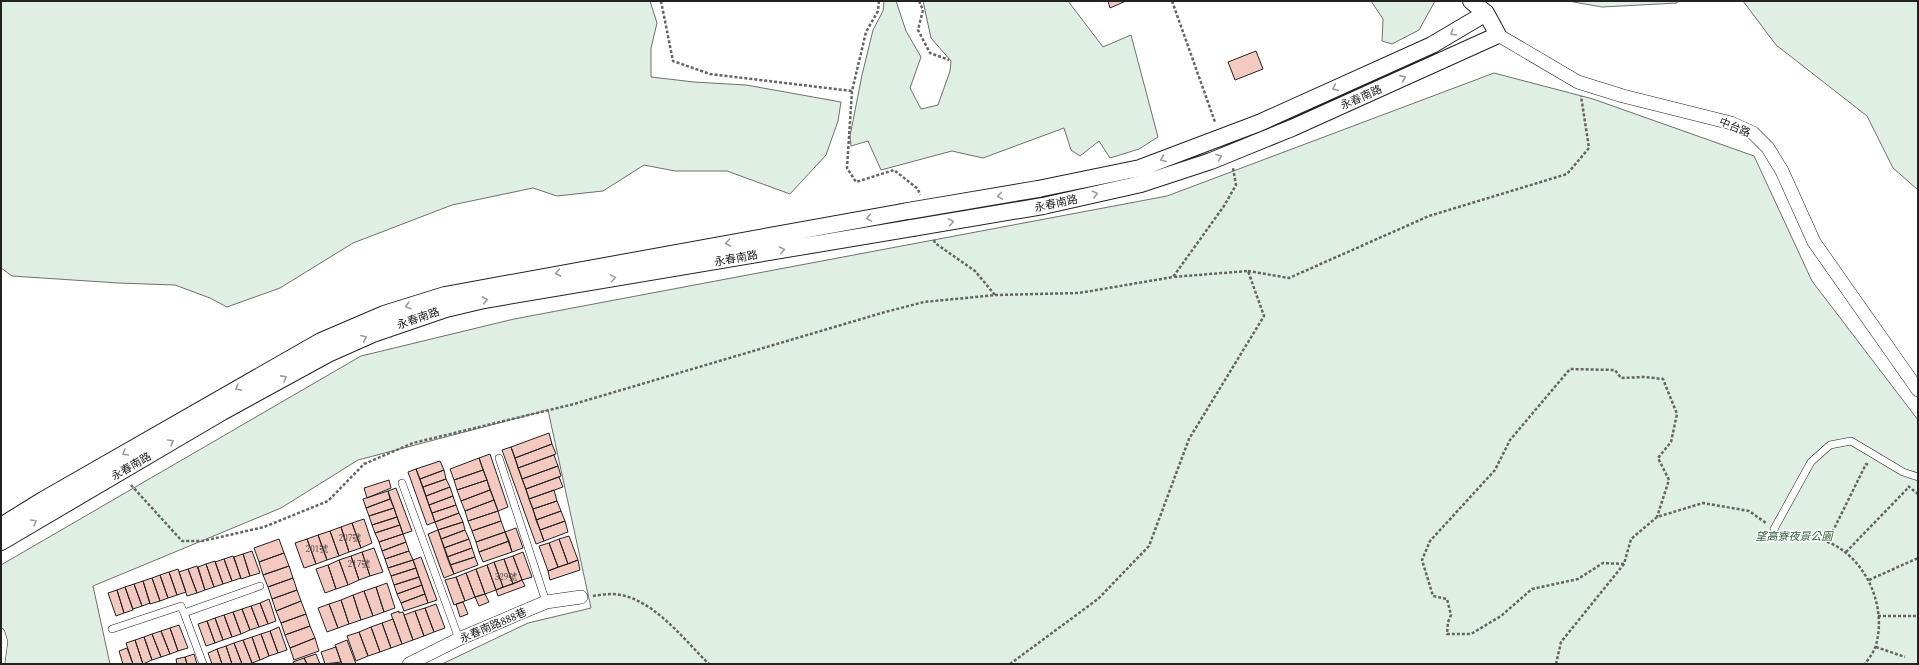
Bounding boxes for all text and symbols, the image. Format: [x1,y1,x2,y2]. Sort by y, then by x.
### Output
one-way arrow [1450,28,1457,35]
one-way arrow [1398,75,1406,83]
street label: 永春南路 [1338,82,1384,113]
one-way arrow [1332,83,1340,91]
street label: 中台路 [1717,114,1753,141]
one-way arrow [1160,154,1167,162]
one-way arrow [1216,154,1223,162]
one-way arrow [996,191,1003,199]
one-way arrow [1092,191,1098,199]
street label: 永春南路 [1033,192,1079,215]
one-way arrow [866,213,872,221]
one-way arrow [948,218,954,226]
one-way arrow [724,238,731,247]
one-way arrow [779,246,785,255]
street label: 永春南路 [713,247,759,270]
one-way arrow [555,269,561,277]
one-way arrow [610,275,616,283]
one-way arrow [481,296,488,305]
one-way arrow [405,301,412,310]
street label: 永春南路 [395,304,441,333]
one-way arrow [361,335,368,343]
one-way arrow [280,375,287,383]
one-way arrow [235,384,242,391]
one-way arrow [167,440,174,447]
one-way arrow [122,448,130,455]
street label: 永春南路 [108,449,154,484]
one-way arrow [30,520,37,527]
park label: 望高寮夜景公園 [1756,529,1834,544]
house number: 207號 [339,532,361,544]
house number: 201號 [306,543,328,555]
house number: 217號 [348,558,370,570]
house number: 329號 [495,571,517,583]
street label: 永春南路888巷 [457,605,529,646]

